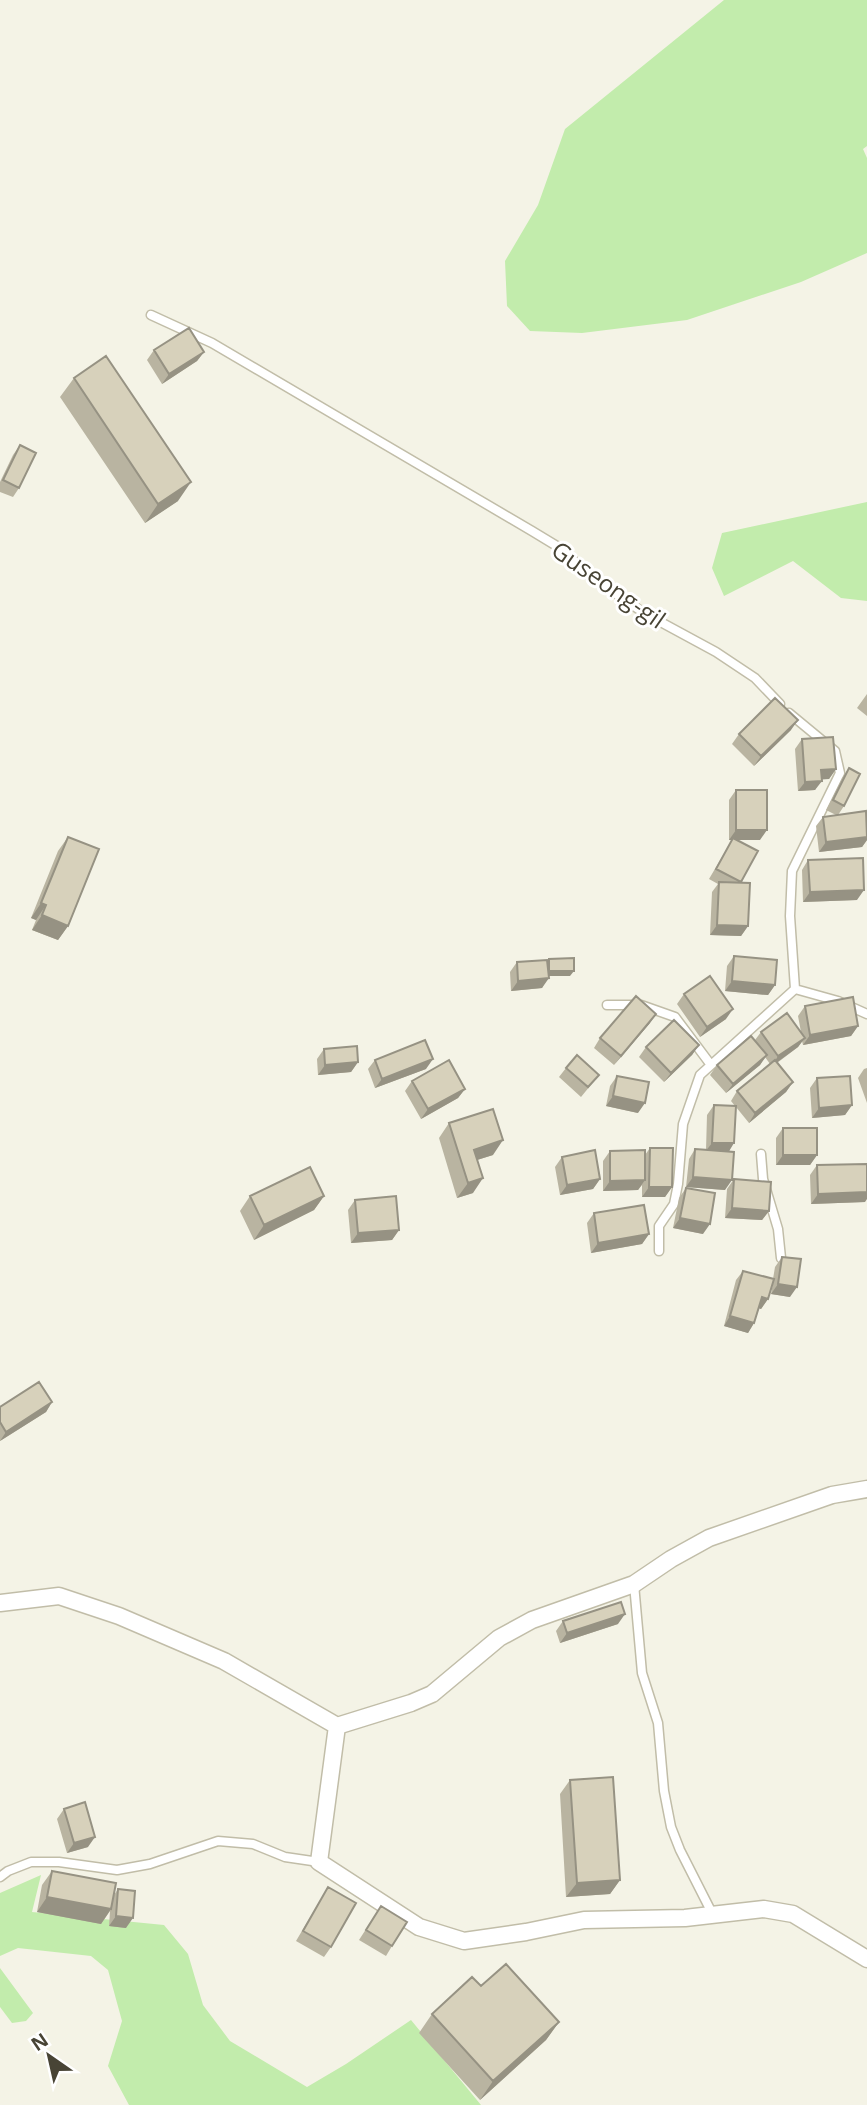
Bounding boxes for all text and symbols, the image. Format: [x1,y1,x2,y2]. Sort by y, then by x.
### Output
street label: Guseong-gil [545,533,673,635]
north arrow [14,2021,84,2091]
text: N [26,2027,53,2057]

